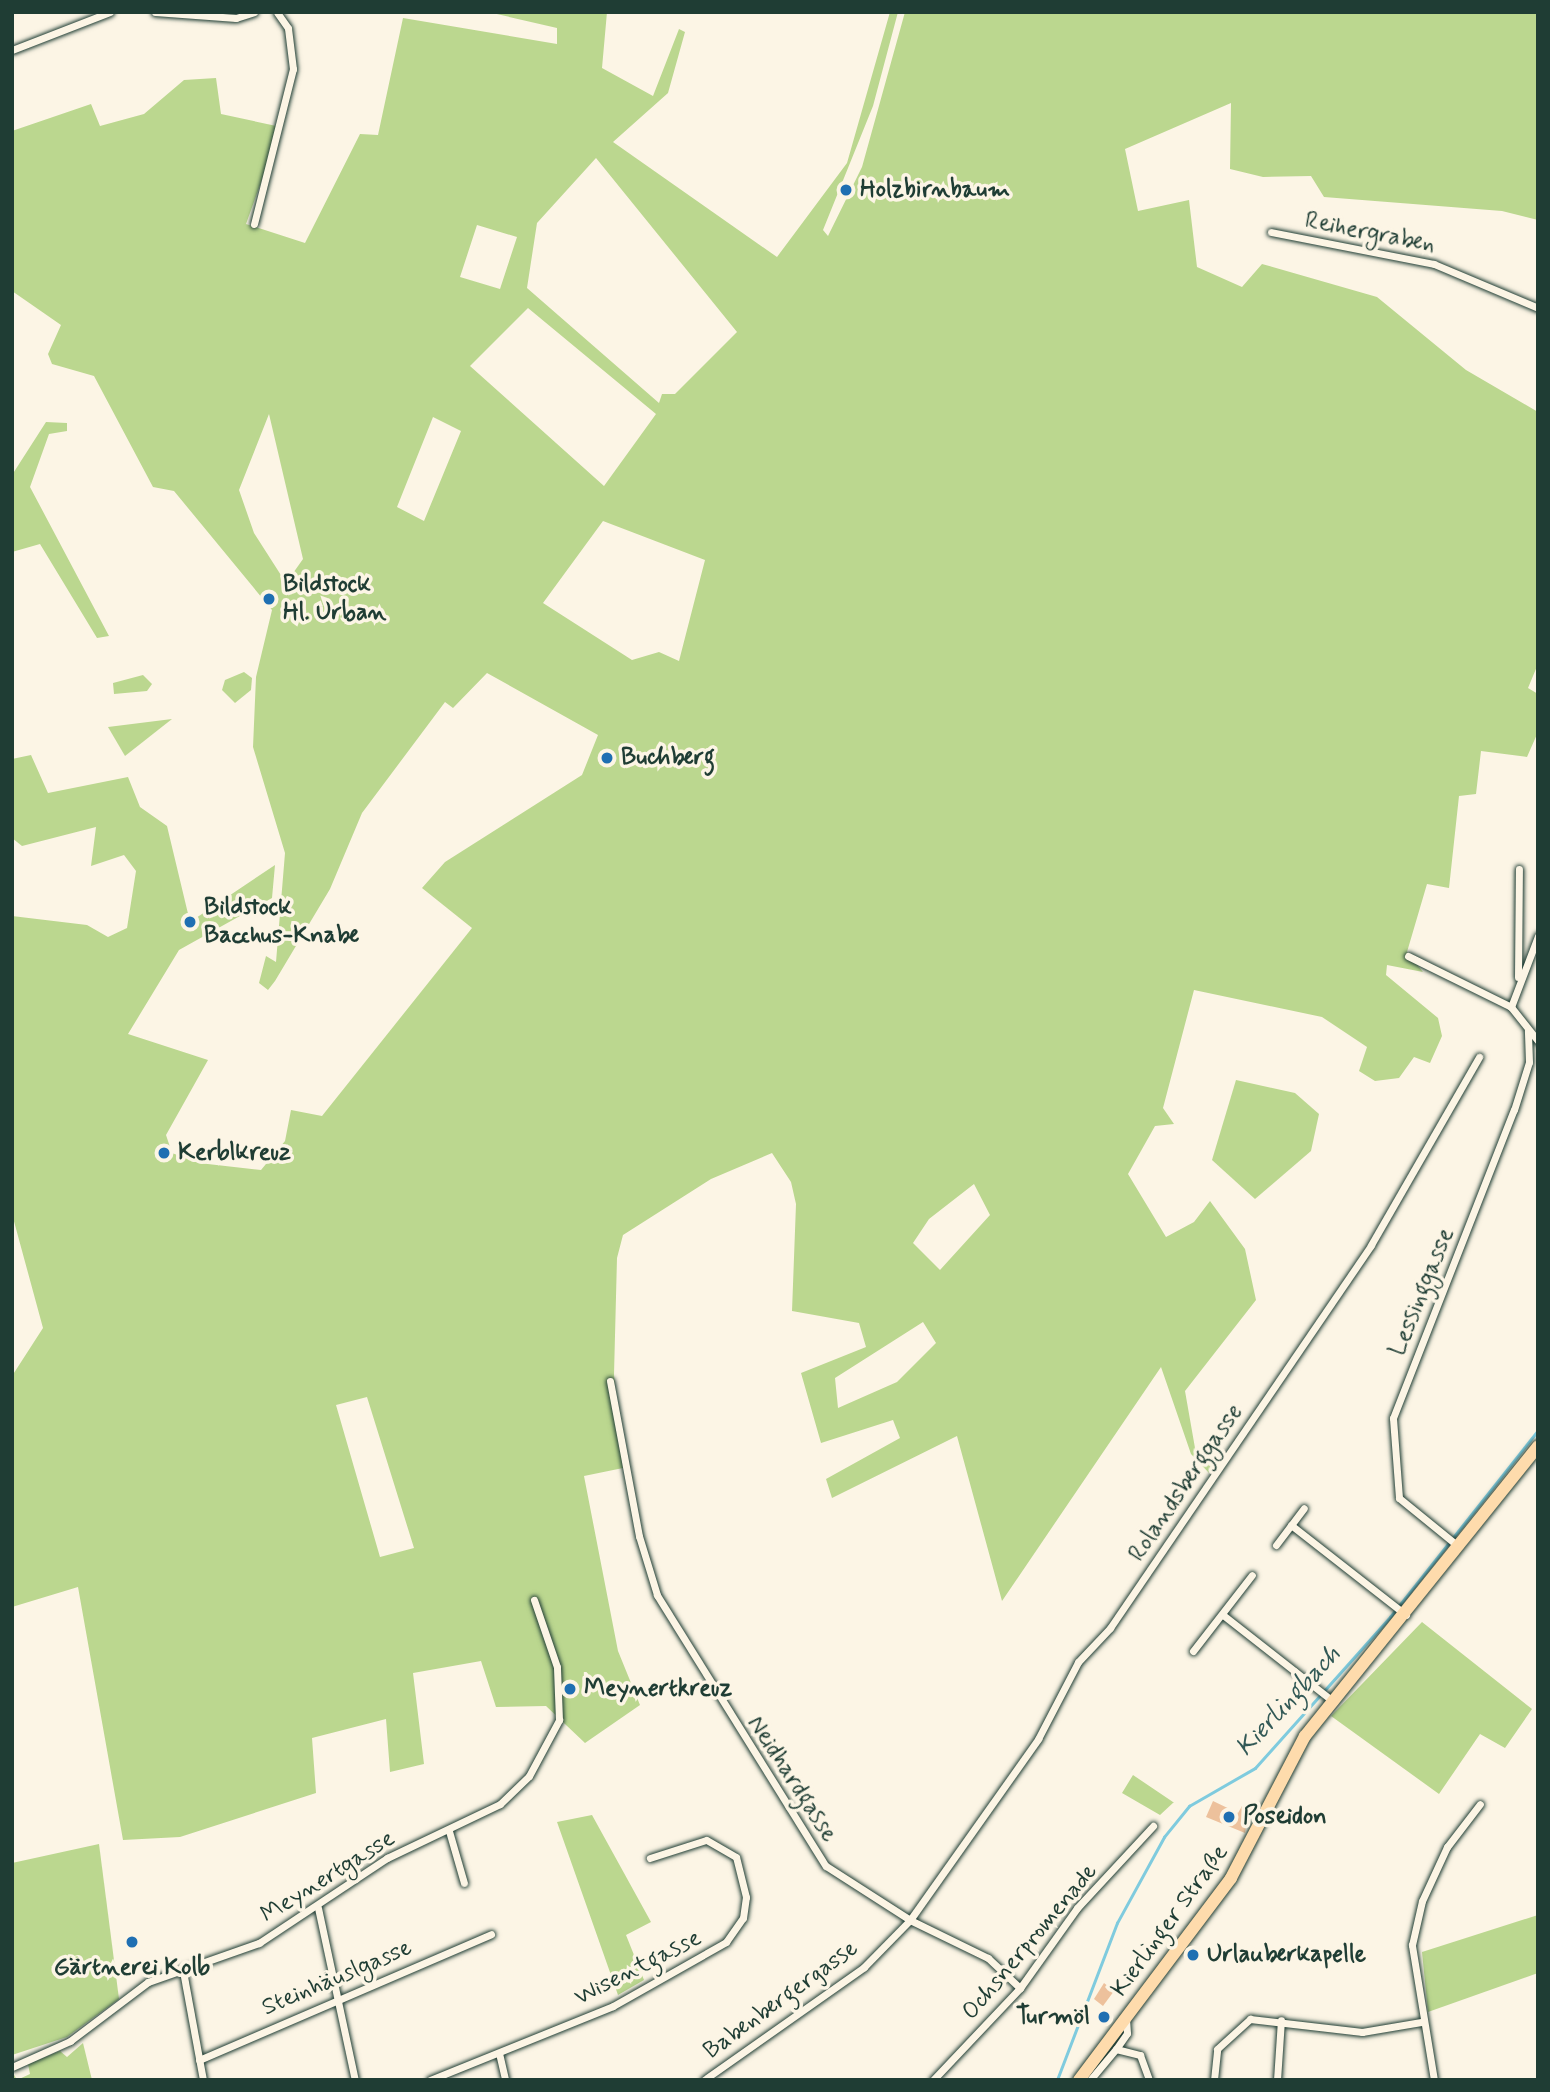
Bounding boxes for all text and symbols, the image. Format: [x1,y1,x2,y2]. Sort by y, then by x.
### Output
place label: Holzbirnbaum [860,176,1010,204]
marker: Holzbirnbaum [838,182,854,198]
street label: Reihergraben [1302,206,1438,260]
place label: Bildstock Hl. Urban [283,571,386,627]
marker: Bildstock Hl. Urban [261,591,277,607]
place label: Buchberg [621,744,715,772]
marker: Buchberg [599,750,615,766]
place label: Bildstock Bacchus-Knabe [204,894,359,950]
marker: Bildstock Bacchus-Knabe [182,914,198,930]
place label: Kerblkreuz [178,1139,291,1167]
marker: Kerblkreuz [156,1145,172,1161]
street label: Lessinggasse [1383,1224,1461,1360]
street label: Rolandsberggasse [1123,1399,1249,1567]
water label: Kierlingbach [1230,1640,1348,1764]
place label: Meynertkreuz [584,1675,732,1703]
marker: Meynertkreuz [562,1681,578,1697]
street label: Neidhardgasse [741,1711,843,1847]
place label: Poseidon [1243,1803,1327,1831]
marker: Poseidon [1221,1809,1237,1825]
street label: Meynertgasse [256,1824,400,1930]
street label: Kierlinger Straße [1105,1839,1235,2003]
street label: Ochsnerpromenade [956,1858,1104,2026]
street label: Wisentgasse [570,1924,706,2012]
street label: Steinhäuslgasse [258,1933,416,2023]
marker: Gärtnerei Kolb [124,1934,140,1950]
street label: Babenbergergasse [698,1934,864,2066]
place label: Urlauberkapelle [1207,1941,1366,1969]
marker: Urlauberkapelle [1185,1947,1201,1963]
place label: Gärtnerei Kolb [54,1954,210,1982]
place label: Turmöl [1016,2003,1090,2031]
marker: Turmöl [1096,2009,1112,2025]

